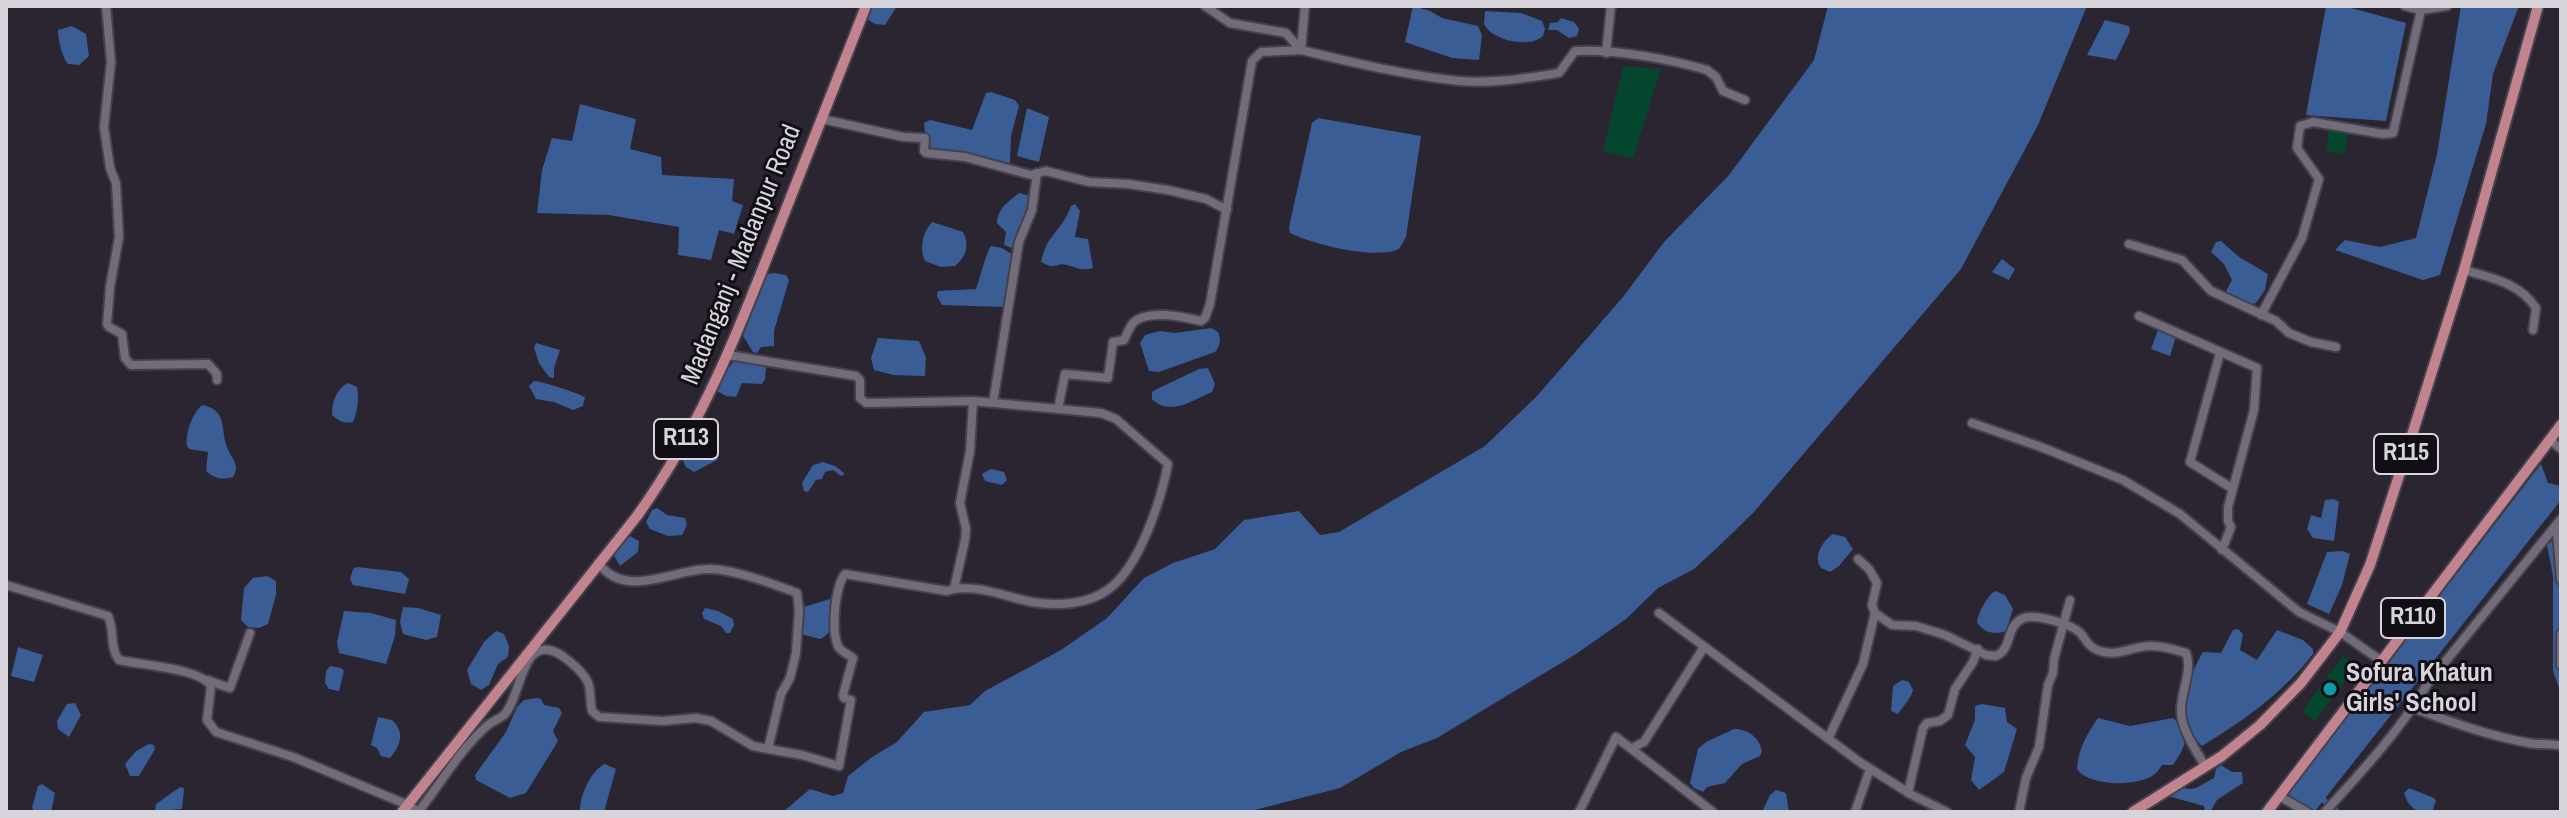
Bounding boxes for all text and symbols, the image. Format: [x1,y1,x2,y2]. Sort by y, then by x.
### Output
street label: Madanganj - Madanpur Road [676,121,808,389]
road number: R113 [654,419,718,459]
road number: R115 [2374,434,2438,474]
road number: R110 [2381,598,2445,638]
place label: Sofura Khatun Girls' School [2346,658,2493,720]
marker: Sofura Khatun Girls' School [2321,680,2339,698]

